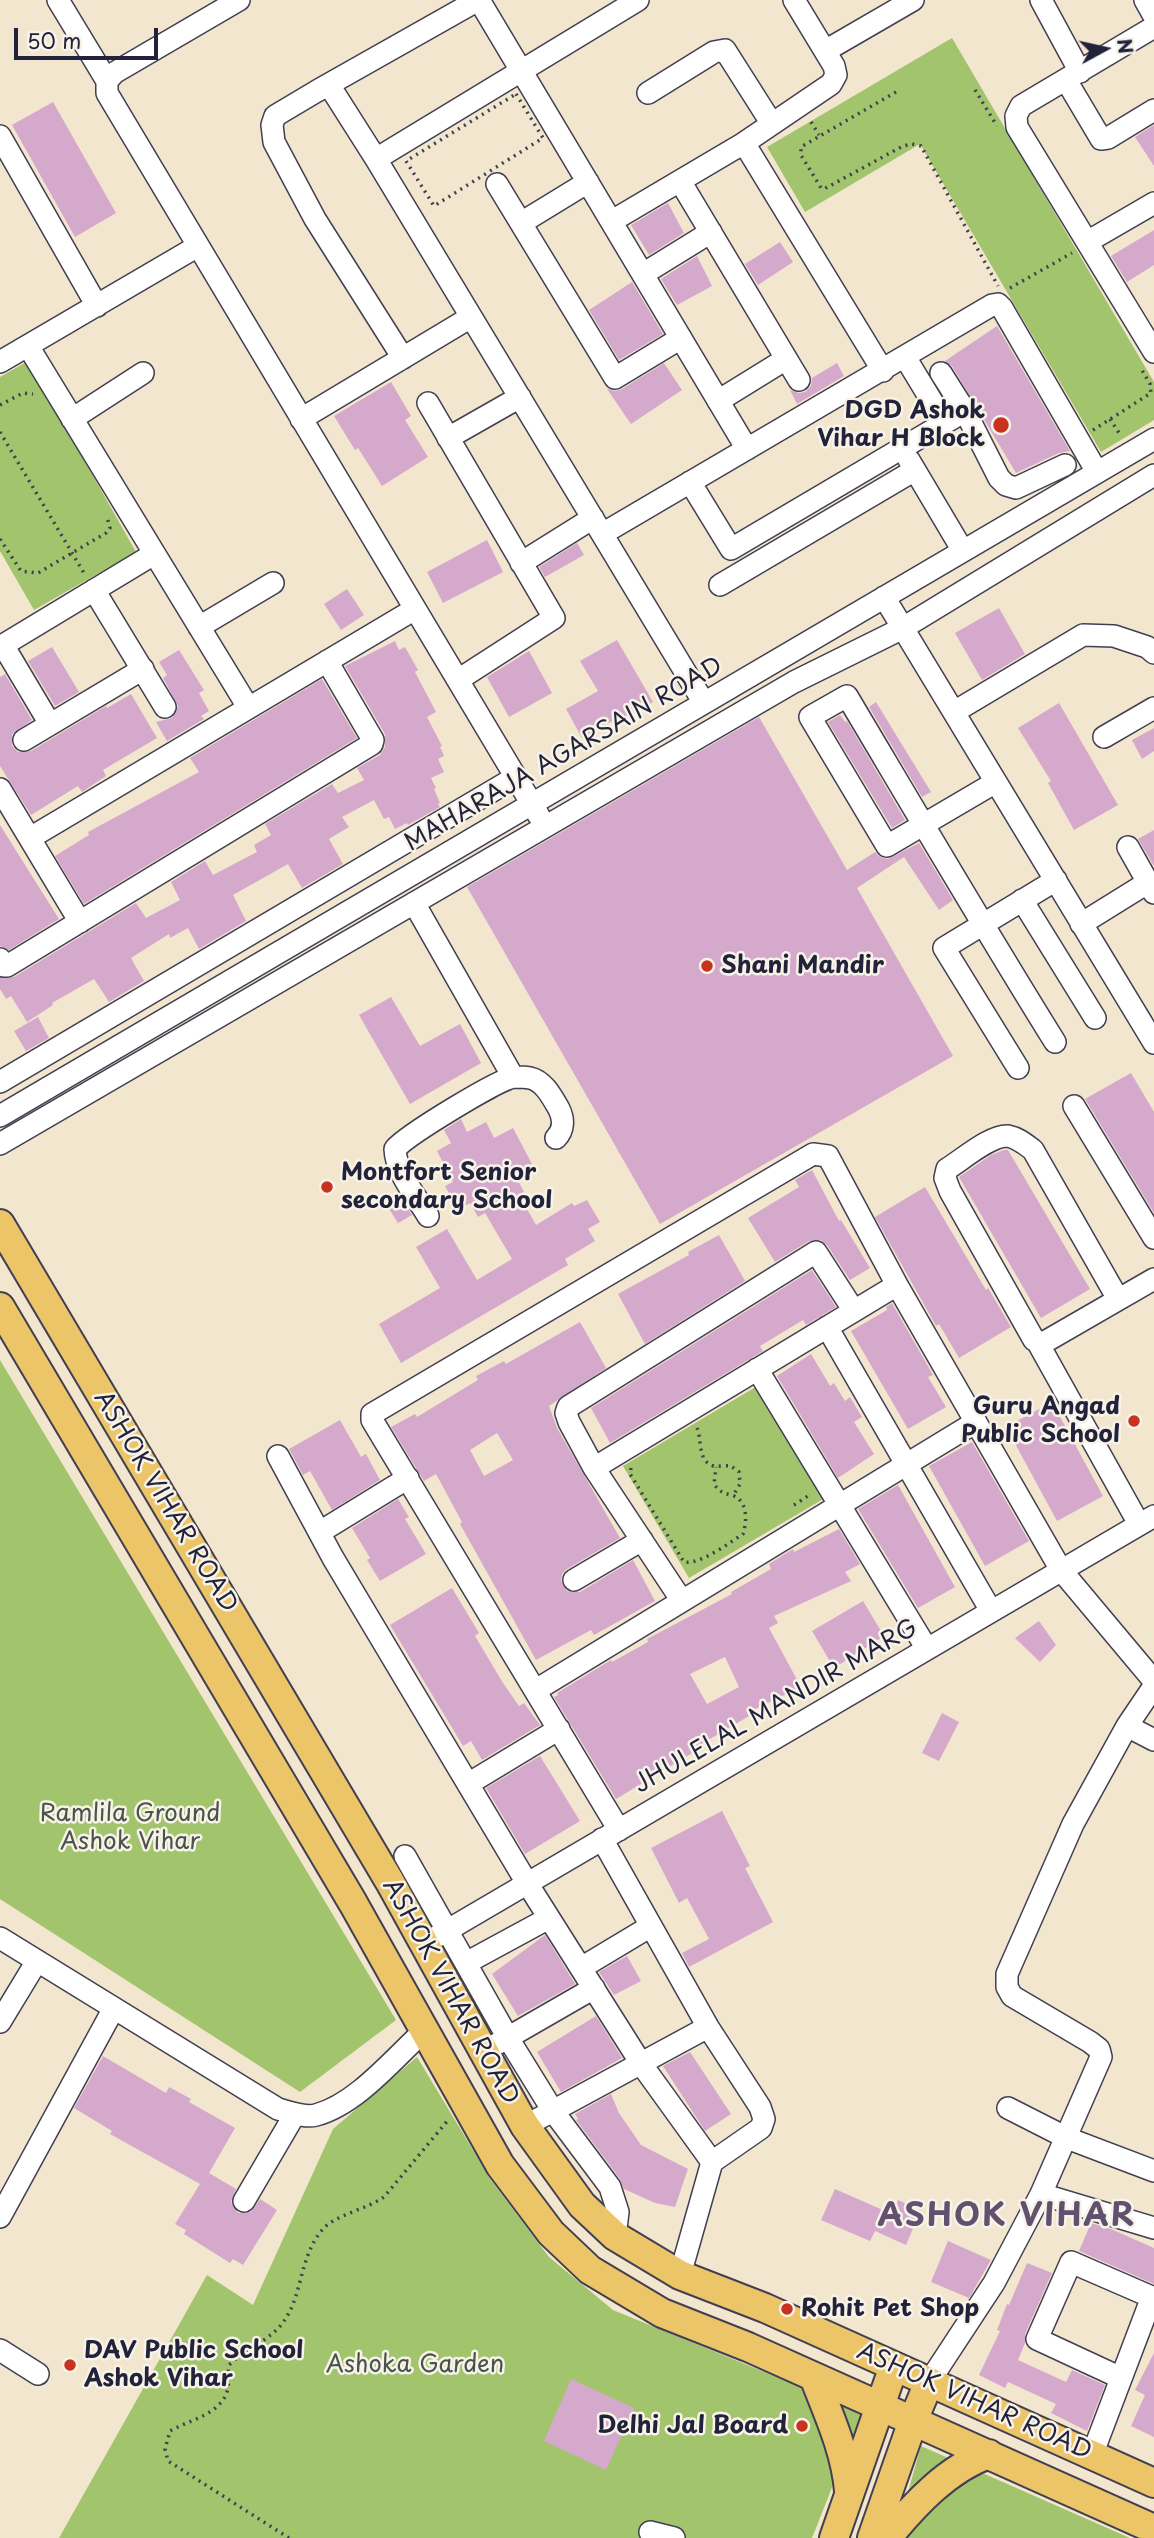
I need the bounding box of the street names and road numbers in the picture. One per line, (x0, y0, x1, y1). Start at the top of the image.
street label: MAHARAJA AGARSAIN ROAD (400, 652, 728, 858)
street label: ASHOK VIHAR ROAD (87, 1386, 243, 1618)
street label: JHULELAL MANDIR MARG (629, 1614, 923, 1800)
street label: ASHOK VIHAR ROAD (376, 1874, 524, 2110)
street label: ASHOK VIHAR ROAD (852, 2337, 1096, 2467)

